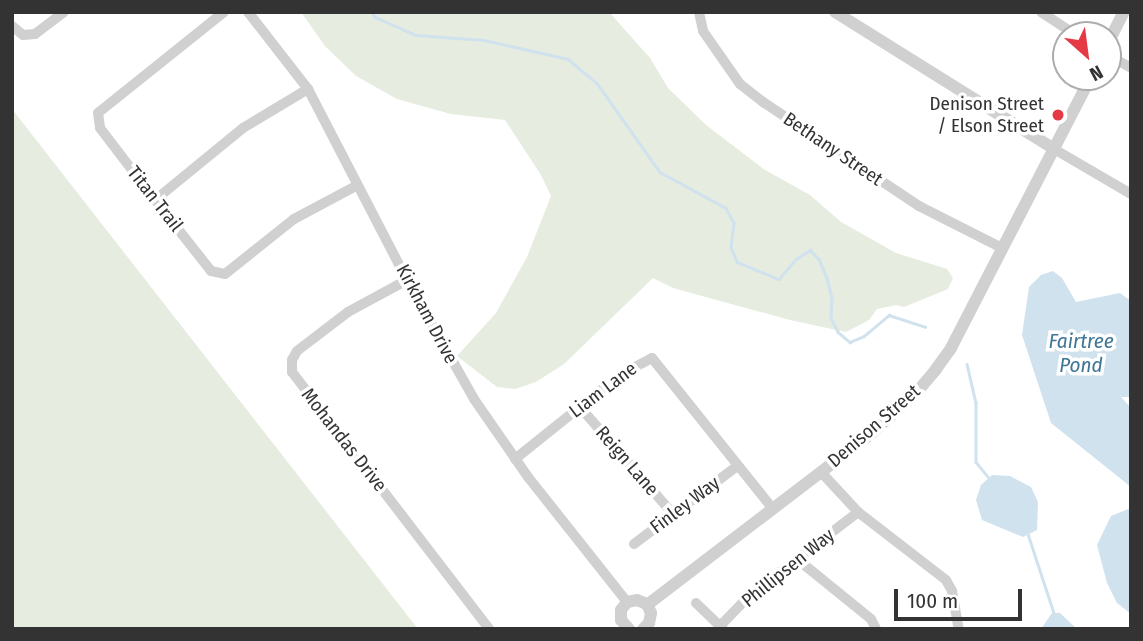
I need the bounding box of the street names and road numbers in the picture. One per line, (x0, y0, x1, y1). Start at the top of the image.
street label: Bethany Street (779, 107, 887, 191)
street label: Titan Trail (122, 162, 188, 236)
street label: Kirkham Drive (391, 261, 463, 367)
street label: Liam Lane (565, 357, 641, 423)
street label: Denison Street (823, 380, 925, 472)
street label: Mohandas Drive (297, 384, 391, 496)
street label: Reign Lane (591, 422, 663, 500)
street label: Finley Way (646, 472, 724, 538)
street label: Phillipsen Way (737, 524, 839, 612)

